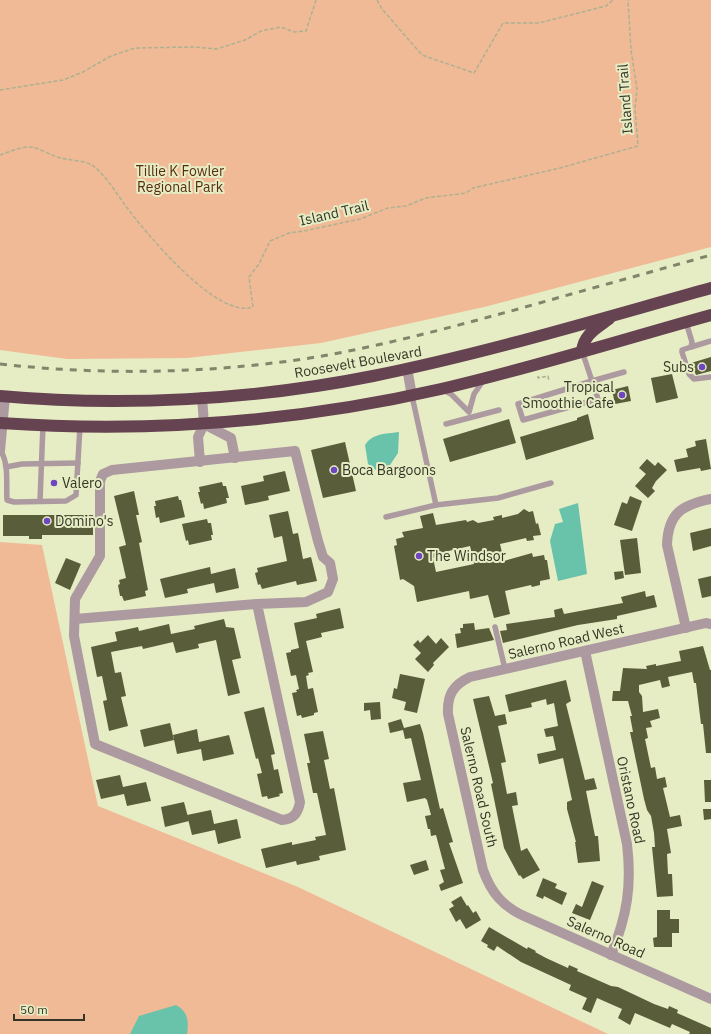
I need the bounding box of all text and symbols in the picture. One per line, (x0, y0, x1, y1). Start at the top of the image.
street label: Island Trail (614, 63, 636, 135)
park label: Tillie K Fowler Regional Park (136, 162, 224, 196)
street label: Island Trail (298, 196, 370, 230)
street label: Roosevelt Boulevard (293, 342, 423, 382)
place label: Subs (663, 358, 694, 376)
marker: Subs (697, 362, 707, 372)
place label: Tropical Smoothie Cafe (522, 378, 614, 412)
marker: Tropical Smoothie Cafe (617, 390, 627, 400)
place label: Boca Bargoons (342, 461, 436, 479)
marker: Boca Bargoons (329, 465, 339, 475)
place label: Valero (62, 474, 102, 492)
marker: Valero (49, 478, 59, 488)
place label: Domino's (55, 512, 114, 530)
marker: Domino's (42, 516, 52, 526)
place label: The Windsor (427, 547, 506, 565)
marker: The Windsor (414, 551, 424, 561)
street label: Salerno Road West (506, 619, 626, 663)
street label: Salerno Road South (456, 725, 502, 849)
street label: Oristano Road (613, 755, 649, 845)
street label: Salerno Road (564, 912, 648, 962)
scale bar (14, 996, 84, 1022)
text: 50 m (20, 1002, 48, 1017)

